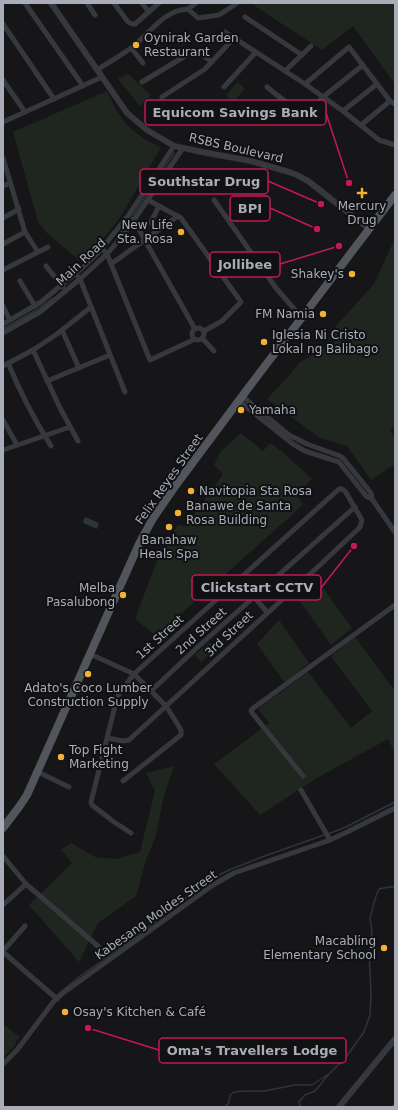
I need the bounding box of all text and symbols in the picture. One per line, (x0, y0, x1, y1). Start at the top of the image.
place label: Oynirak Garden Restaurant (144, 31, 239, 59)
marker: Oynirak Garden Restaurant (131, 40, 141, 50)
callout: Equicom Savings Bank (145, 100, 326, 125)
text: Equicom Savings Bank (152, 105, 318, 120)
street label: RSBS Boulevard (188, 130, 284, 166)
callout: Southstar Drug (140, 169, 268, 194)
text: Southstar Drug (148, 174, 260, 189)
marker: Mercury Drug (357, 188, 367, 198)
callout: BPI (230, 196, 270, 221)
place label: Mercury Drug (338, 199, 386, 227)
text: BPI (238, 201, 262, 216)
place label: New Life Sta. Rosa (117, 218, 173, 246)
marker: New Life Sta. Rosa (176, 227, 186, 237)
street label: Main Road (53, 236, 109, 288)
callout: Jollibee (210, 252, 280, 277)
text: Jollibee (217, 257, 272, 272)
place label: Shakey's (291, 267, 344, 281)
marker: Shakey's (347, 269, 357, 279)
place label: FM Namia (255, 307, 315, 321)
marker: FM Namia (318, 309, 328, 319)
place label: Iglesia Ni Cristo Lokal ng Balibago (272, 328, 378, 356)
marker: Iglesia Ni Cristo Lokal ng Balibago (259, 337, 269, 347)
place label: Yamaha (248, 403, 296, 417)
marker: Yamaha (236, 405, 246, 415)
street label: Felix Reyes Street (132, 431, 206, 527)
place label: Navitopia Sta Rosa (199, 484, 312, 498)
marker: Navitopia Sta Rosa (186, 486, 196, 496)
place label: Banawe de Santa Rosa Building (186, 499, 291, 527)
marker: Banawe de Santa Rosa Building (173, 508, 183, 518)
marker: Banahaw Heals Spa (164, 522, 174, 532)
place label: Banahaw Heals Spa (139, 533, 199, 561)
callout: Clickstart CCTV (192, 575, 321, 600)
text: Clickstart CCTV (201, 580, 313, 595)
place label: Melba Pasalubong (46, 581, 115, 609)
marker: Melba Pasalubong (118, 590, 128, 600)
street label: 2nd Street (173, 604, 229, 657)
street label: 3rd Street (202, 608, 256, 660)
street label: 1st Street (133, 612, 187, 662)
marker: Adato's Coco Lumber Construction Supply (83, 669, 93, 679)
place label: Adato's Coco Lumber Construction Supply (24, 681, 152, 709)
place label: Top Fight Marketing (68, 743, 129, 771)
marker: Top Fight Marketing (56, 752, 66, 762)
street label: Kabesang Moldes Street (93, 867, 220, 962)
place label: Macabling Elementary School (263, 934, 376, 962)
marker: Macabling Elementary School (379, 943, 389, 953)
place label: Osay's Kitchen & Café (73, 1005, 206, 1019)
marker: Osay's Kitchen & Café (60, 1007, 70, 1017)
callout: Oma's Travellers Lodge (159, 1038, 346, 1063)
text: Oma's Travellers Lodge (167, 1043, 337, 1058)

